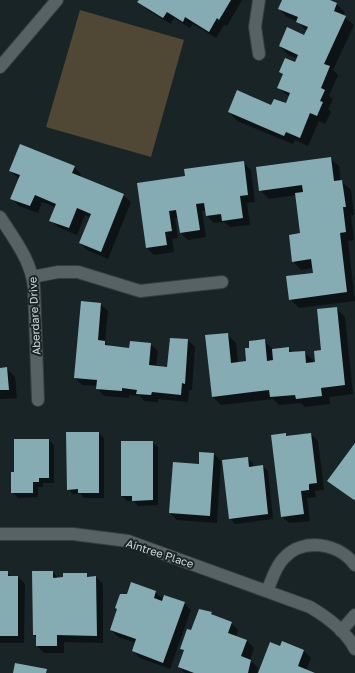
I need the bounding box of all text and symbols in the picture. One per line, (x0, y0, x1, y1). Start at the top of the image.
street label: Aberdare Drive (25, 277, 43, 355)
street label: Aintree Place (125, 536, 195, 570)

